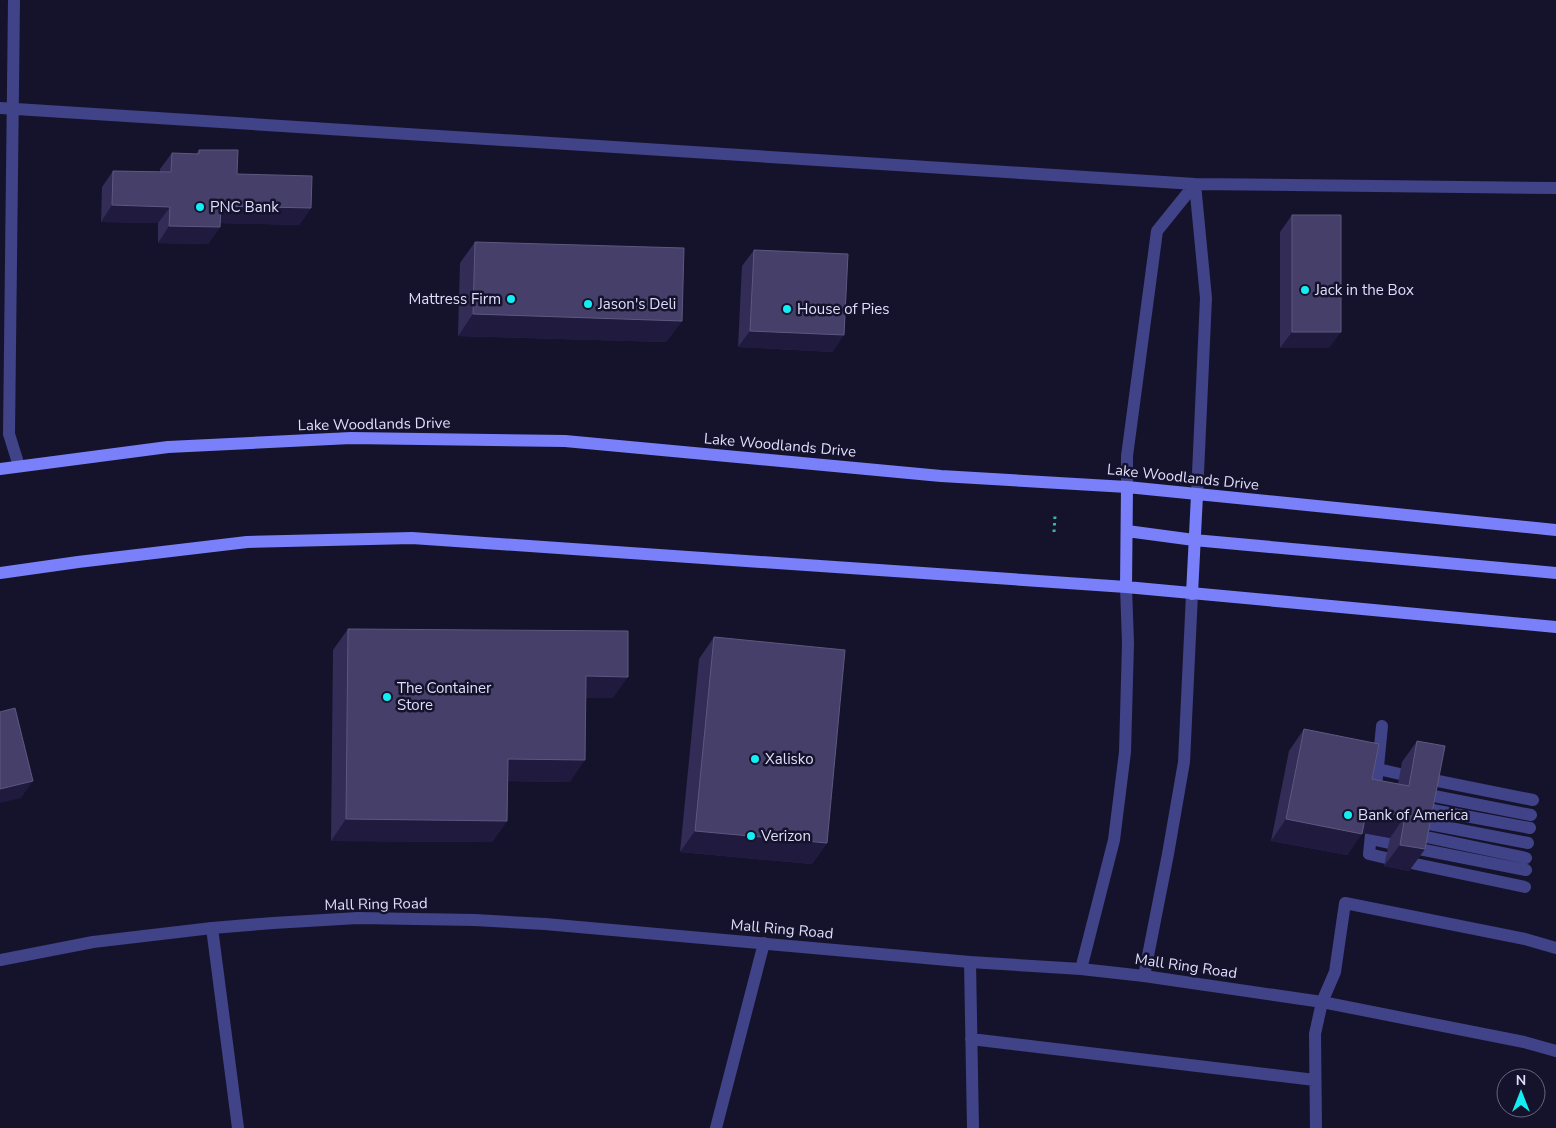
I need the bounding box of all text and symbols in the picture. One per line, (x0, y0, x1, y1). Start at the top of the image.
place label: PNC Bank (210, 197, 279, 217)
marker: PNC Bank (194, 201, 206, 213)
place label: Jack in the Box (1314, 280, 1414, 300)
marker: Jack in the Box (1299, 284, 1311, 296)
place label: Mattress Firm (408, 289, 501, 309)
marker: Mattress Firm (505, 293, 517, 305)
place label: Jason's Deli (597, 294, 676, 314)
marker: Jason's Deli (582, 298, 594, 310)
place label: House of Pies (797, 299, 890, 319)
marker: House of Pies (781, 303, 793, 315)
street label: Lake Woodlands Drive (298, 413, 450, 435)
street label: Lake Woodlands Drive (703, 428, 857, 462)
street label: Lake Woodlands Drive (1106, 459, 1260, 495)
place label: The Container Store (397, 678, 492, 715)
marker: The Container Store (381, 691, 393, 703)
place label: Xalisko (765, 749, 814, 769)
marker: Xalisko (749, 753, 761, 765)
place label: Bank of America (1358, 805, 1469, 825)
marker: Bank of America (1342, 809, 1354, 821)
place label: Verizon (760, 826, 811, 846)
marker: Verizon (745, 830, 757, 842)
street label: Mall Ring Road (324, 893, 428, 915)
street label: Mall Ring Road (730, 915, 834, 943)
street label: Mall Ring Road (1134, 949, 1238, 983)
north arrow (1496, 1068, 1546, 1118)
text: N (1516, 1071, 1526, 1090)

